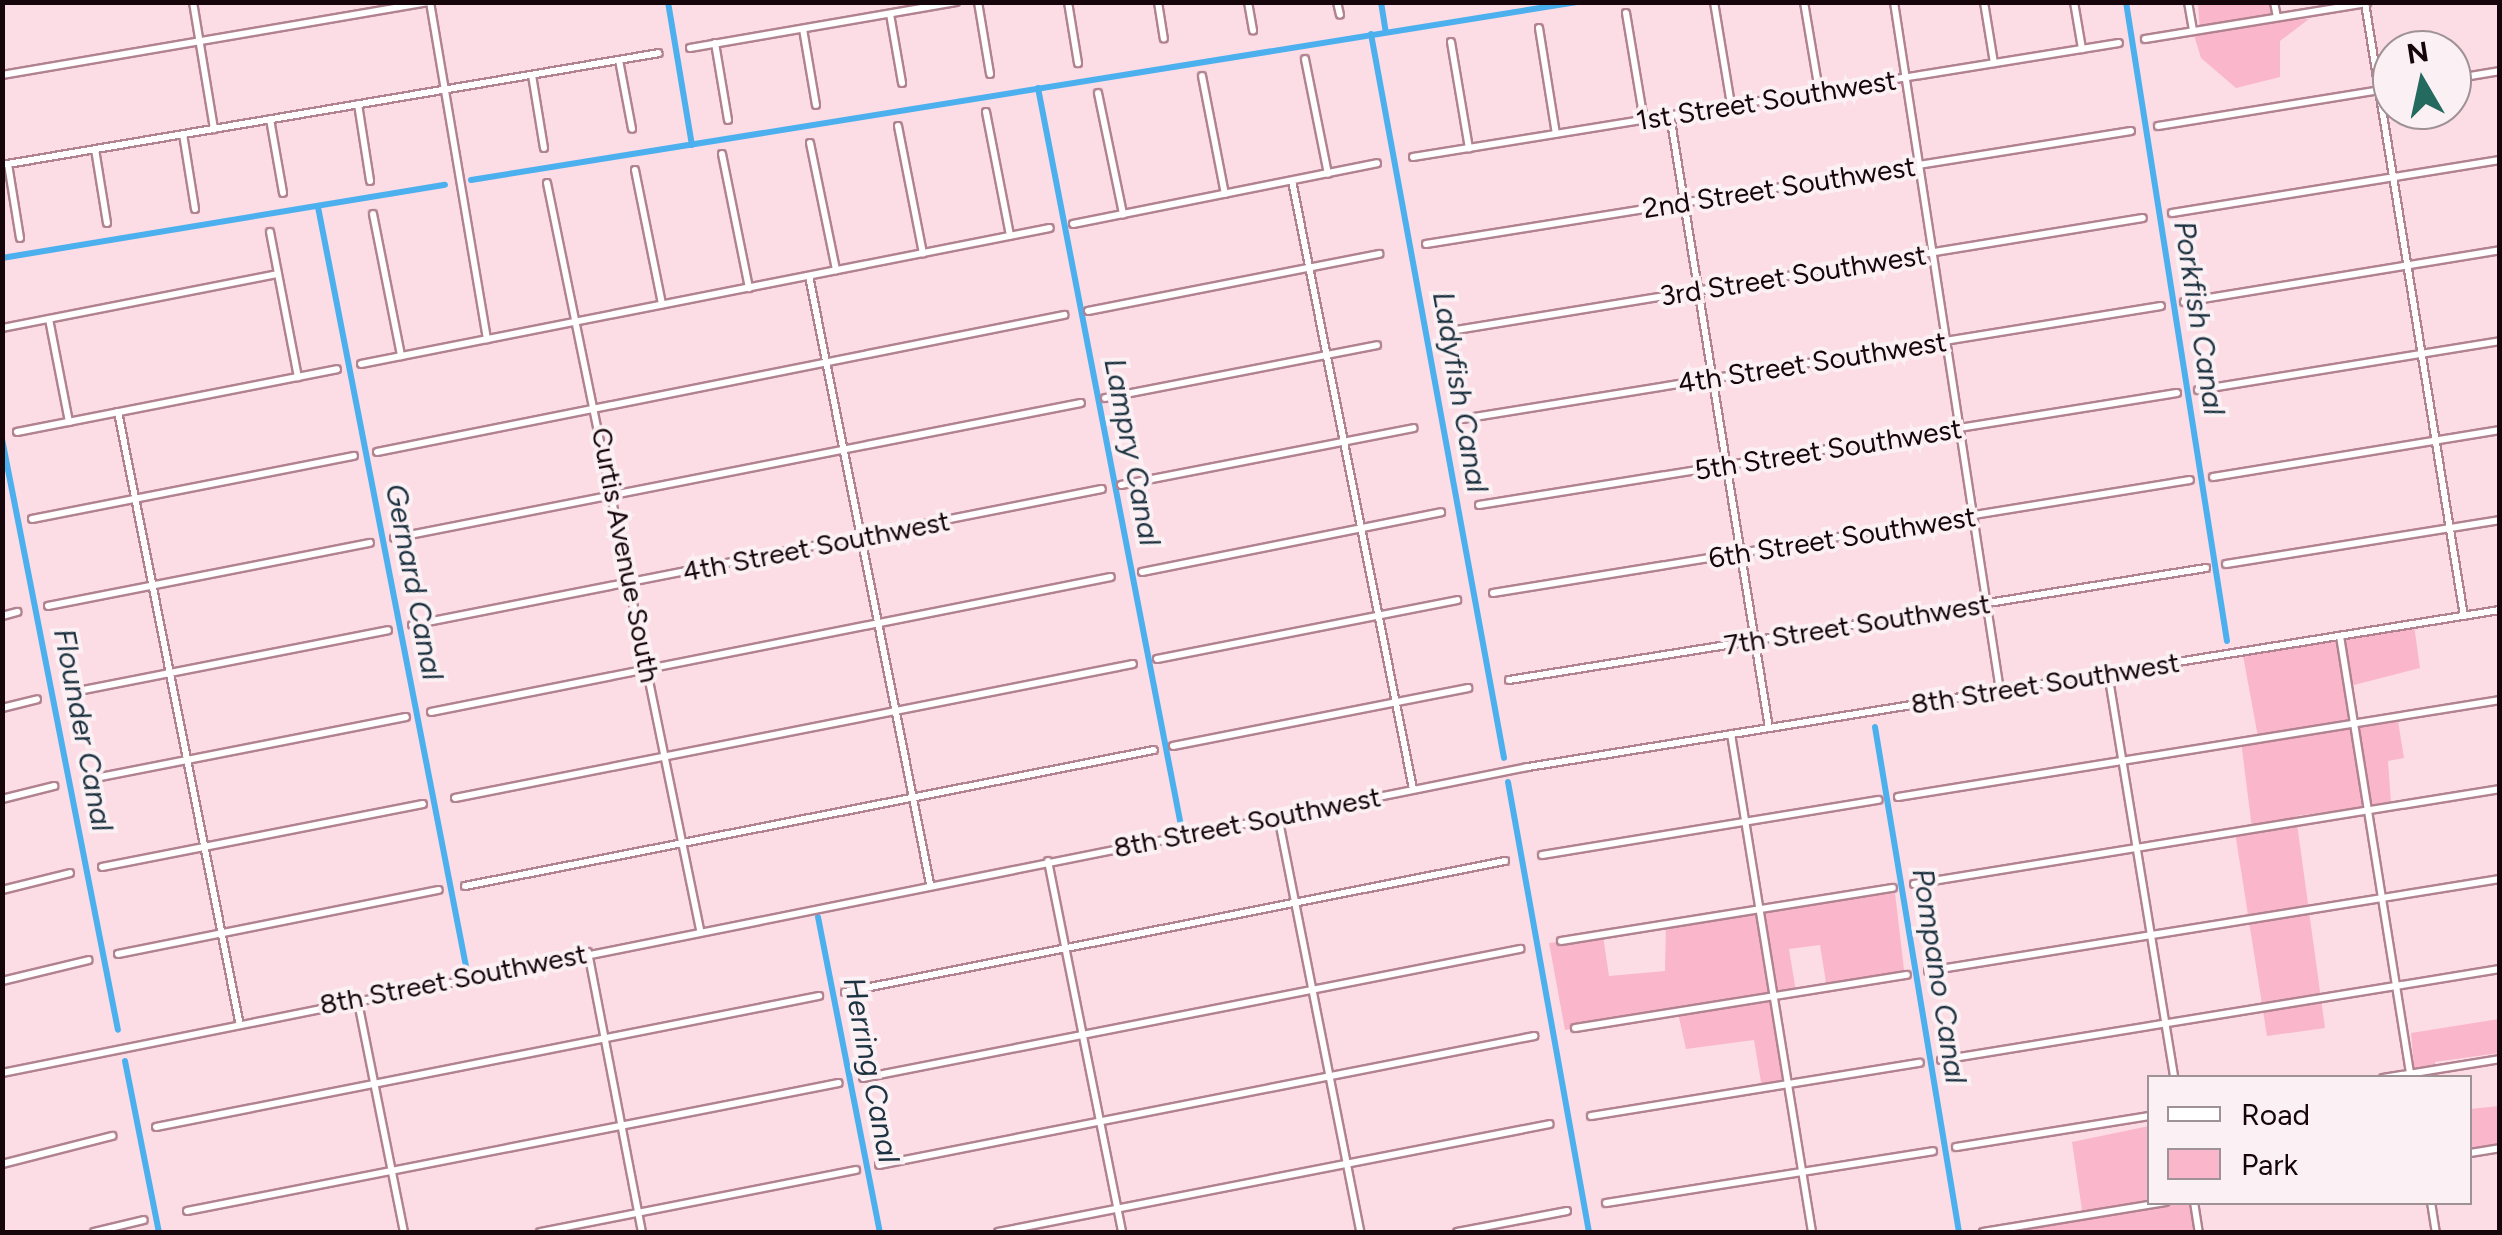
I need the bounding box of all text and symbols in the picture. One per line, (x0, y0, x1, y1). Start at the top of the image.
north arrow (2372, 30, 2472, 130)
text: N (2404, 34, 2431, 71)
street label: 1st Street Southwest (1633, 63, 1899, 137)
street label: 2nd Street Southwest (1640, 149, 1918, 225)
water label: Porkfish Canal (2166, 218, 2232, 418)
street label: 3rd Street Southwest (1658, 237, 1928, 313)
water label: Ladyfish Canal (1425, 289, 1495, 495)
street label: 4th Street Southwest (1675, 324, 1949, 400)
water label: Lampry Canal (1096, 355, 1168, 549)
street label: 5th Street Southwest (1692, 411, 1964, 487)
street label: Curtis Avenue South (585, 425, 667, 685)
water label: Gernard Canal (377, 481, 451, 683)
street label: 6th Street Southwest (1706, 499, 1978, 575)
street label: 4th Street Southwest (680, 504, 952, 588)
street label: 7th Street Southwest (1721, 586, 1993, 662)
water label: Flounder Canal (46, 626, 120, 834)
street label: 8th Street Southwest (1908, 645, 2182, 721)
street label: 8th Street Southwest (1111, 780, 1383, 864)
water label: Pompano Canal (1904, 866, 1974, 1086)
street label: 8th Street Southwest (317, 937, 589, 1021)
water label: Herring Canal (835, 974, 907, 1166)
legend (2147, 1075, 2472, 1205)
text: Road (2241, 1096, 2310, 1133)
text: Park (2241, 1146, 2298, 1183)

